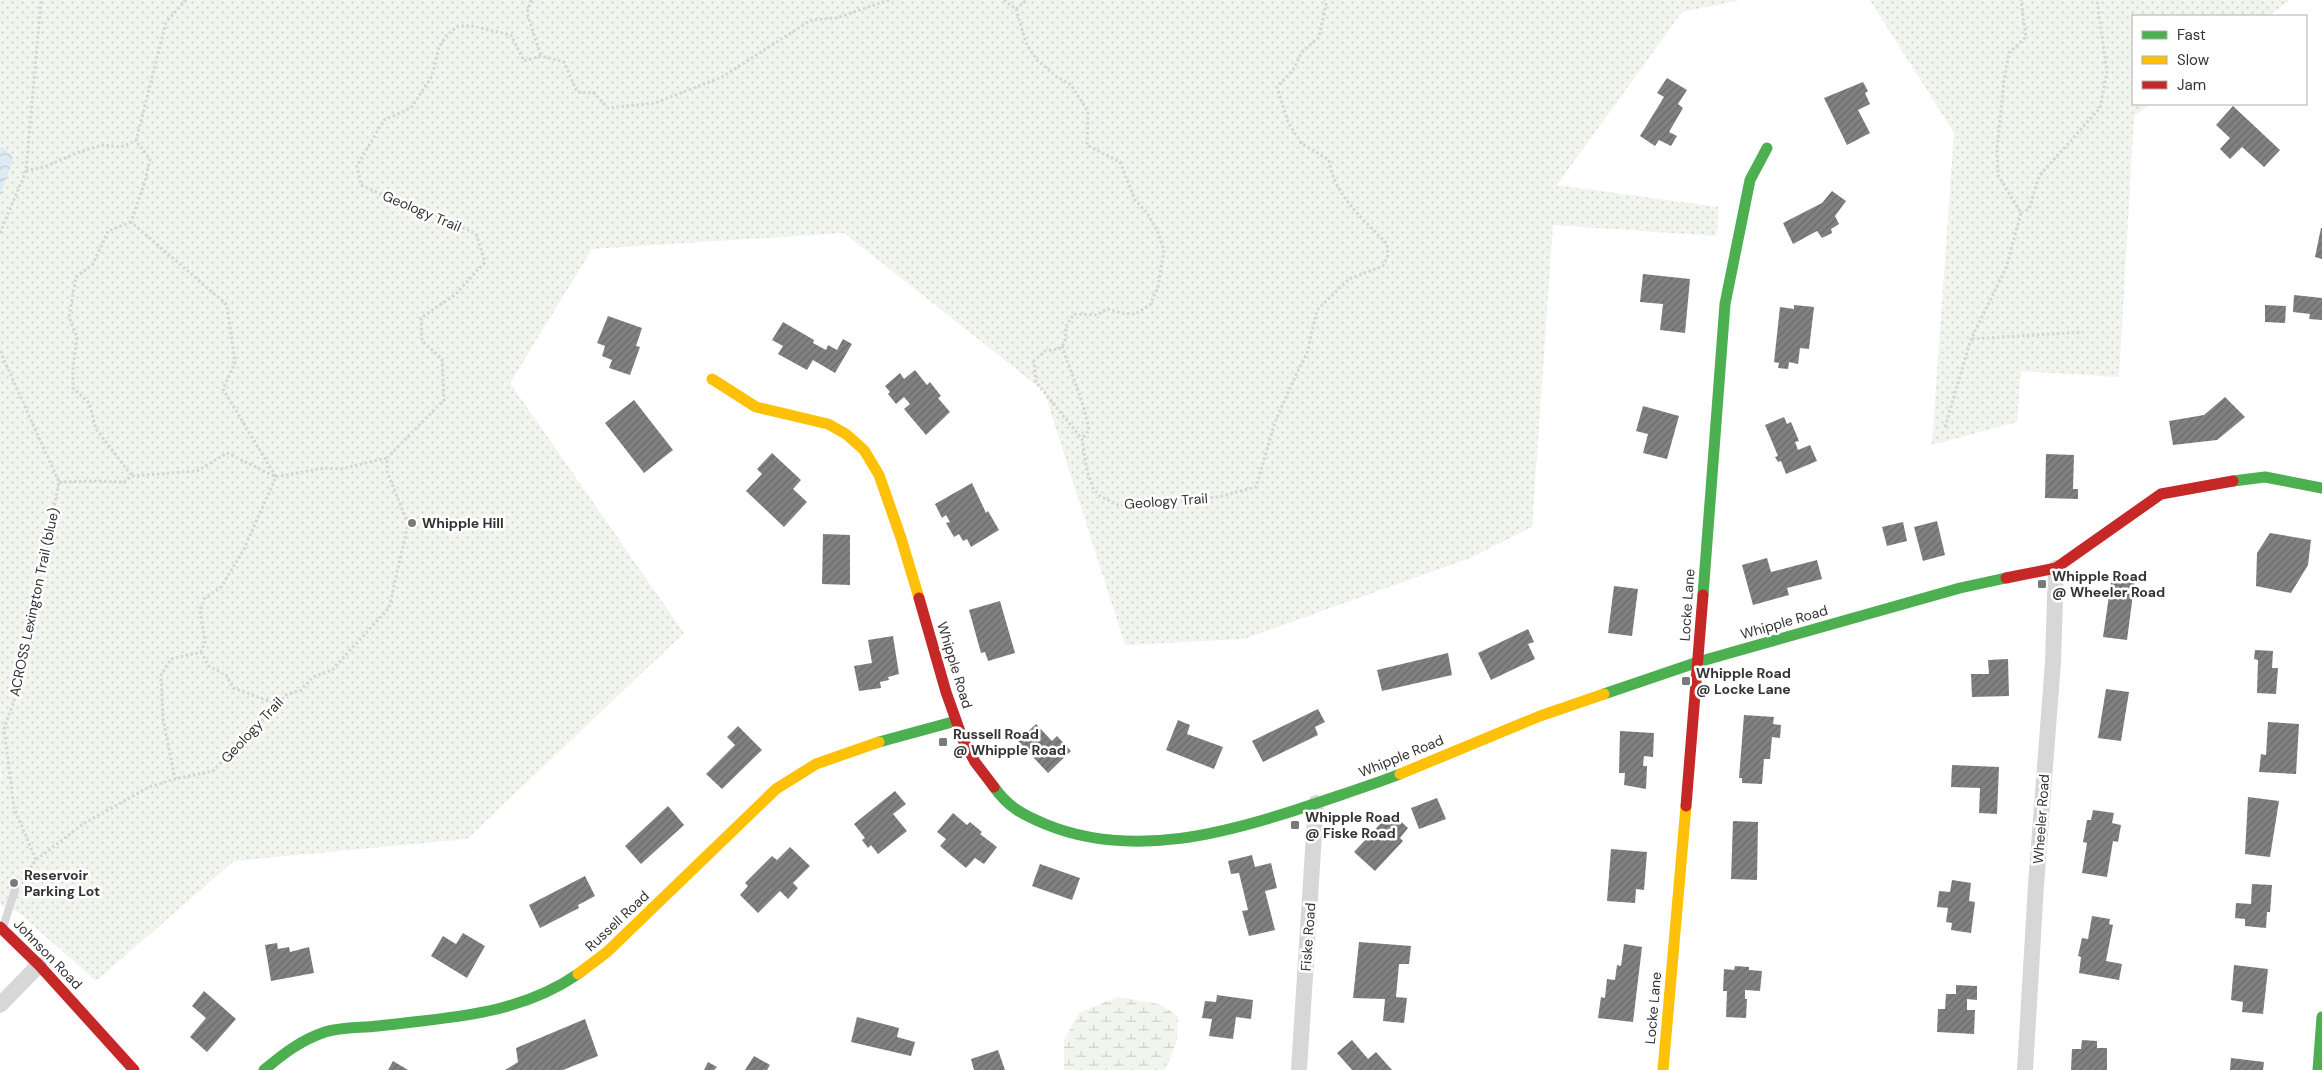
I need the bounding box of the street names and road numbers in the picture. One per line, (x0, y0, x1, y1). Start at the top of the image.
street label: Geology Trail (380, 186, 464, 236)
street label: Geology Trail (1124, 489, 1208, 513)
street label: ACROSS Lexington Trail (blue) (5, 506, 63, 698)
street label: Locke Lane (1675, 568, 1699, 642)
street label: Whipple Road (1738, 601, 1830, 643)
street label: Whipple Road (933, 619, 977, 711)
street label: Geology Trail (217, 693, 287, 767)
street label: Whipple Road (1356, 731, 1446, 781)
street label: Wheeler Road (2029, 773, 2053, 865)
street label: Russell Road (581, 887, 653, 955)
street label: Fiske Road (1297, 902, 1319, 972)
street label: Johnson Road (10, 915, 86, 993)
street label: Locke Lane (1641, 971, 1665, 1045)

